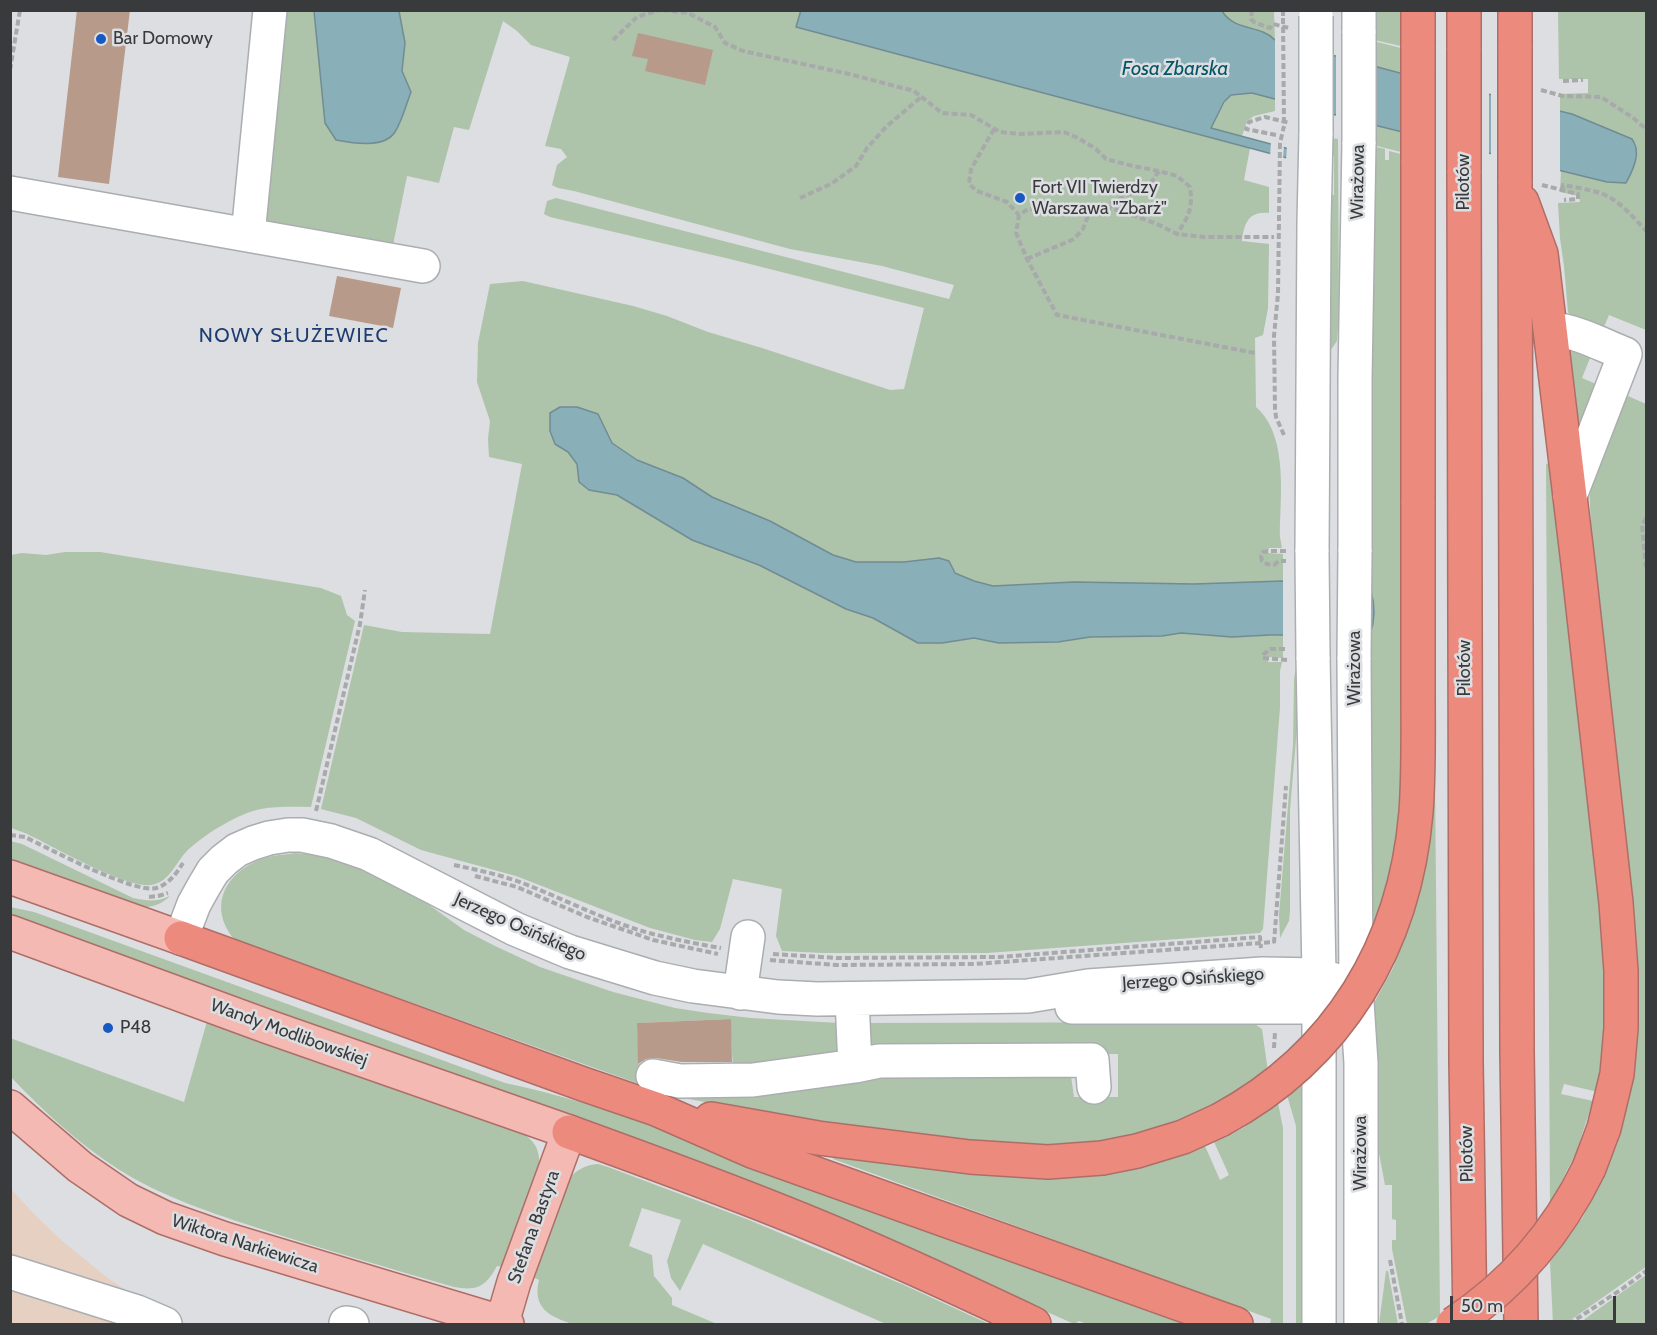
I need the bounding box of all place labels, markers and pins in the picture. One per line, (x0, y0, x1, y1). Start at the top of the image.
place label: Bar Domowy (113, 28, 213, 50)
marker: Bar Domowy (94, 32, 108, 46)
place label: Fort VII Twierdzy Warszawa "Zbarż" (1032, 177, 1167, 219)
marker: Fort VII Twierdzy Warszawa "Zbarż" (1013, 191, 1027, 205)
place label: P48 (120, 1017, 151, 1039)
marker: P48 (101, 1021, 115, 1035)

